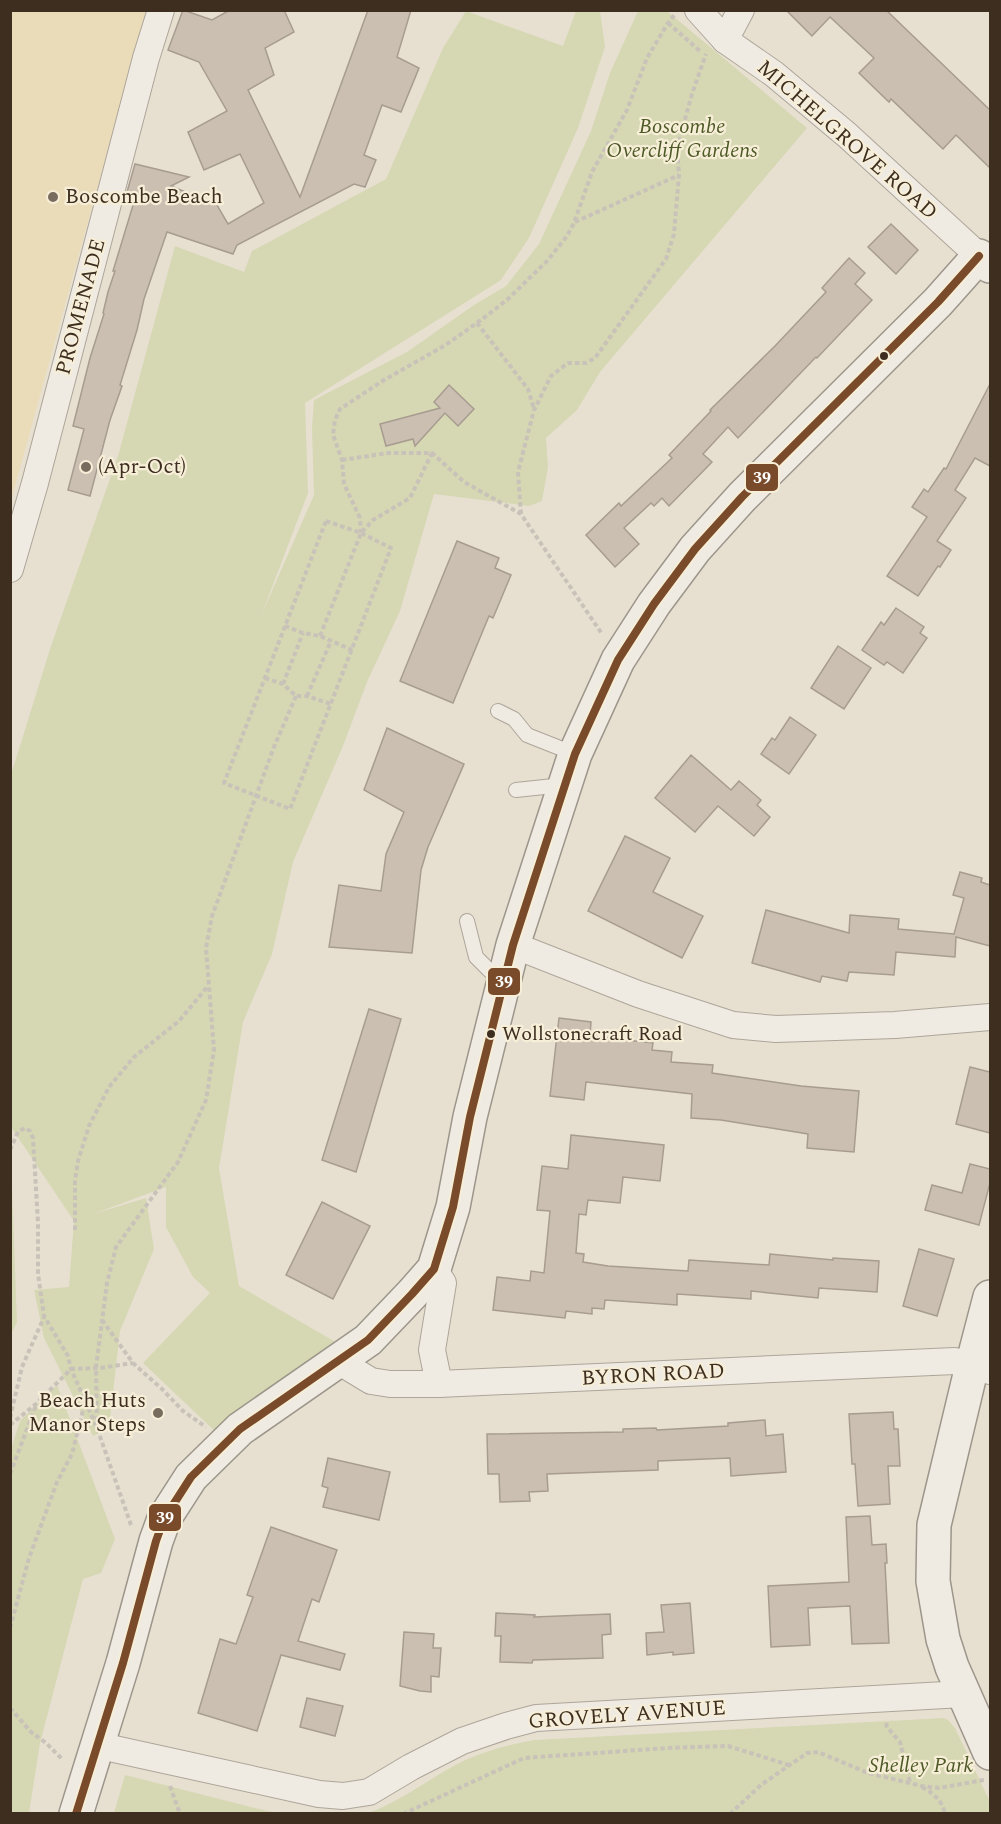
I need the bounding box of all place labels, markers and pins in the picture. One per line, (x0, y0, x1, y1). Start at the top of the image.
place label: Boscombe Beach (65, 181, 223, 213)
marker: Boscombe Beach (46, 190, 60, 204)
unlabelled marker (878, 350, 890, 362)
place label: (Apr-Oct) (98, 451, 186, 483)
marker: (Apr-Oct) (79, 460, 93, 474)
place label: Wollstonecraft Road (502, 1019, 683, 1049)
marker: Wollstonecraft Road (485, 1028, 497, 1040)
place label: Beach Huts Manor Steps (29, 1385, 146, 1441)
marker: Beach Huts Manor Steps (151, 1406, 165, 1420)

